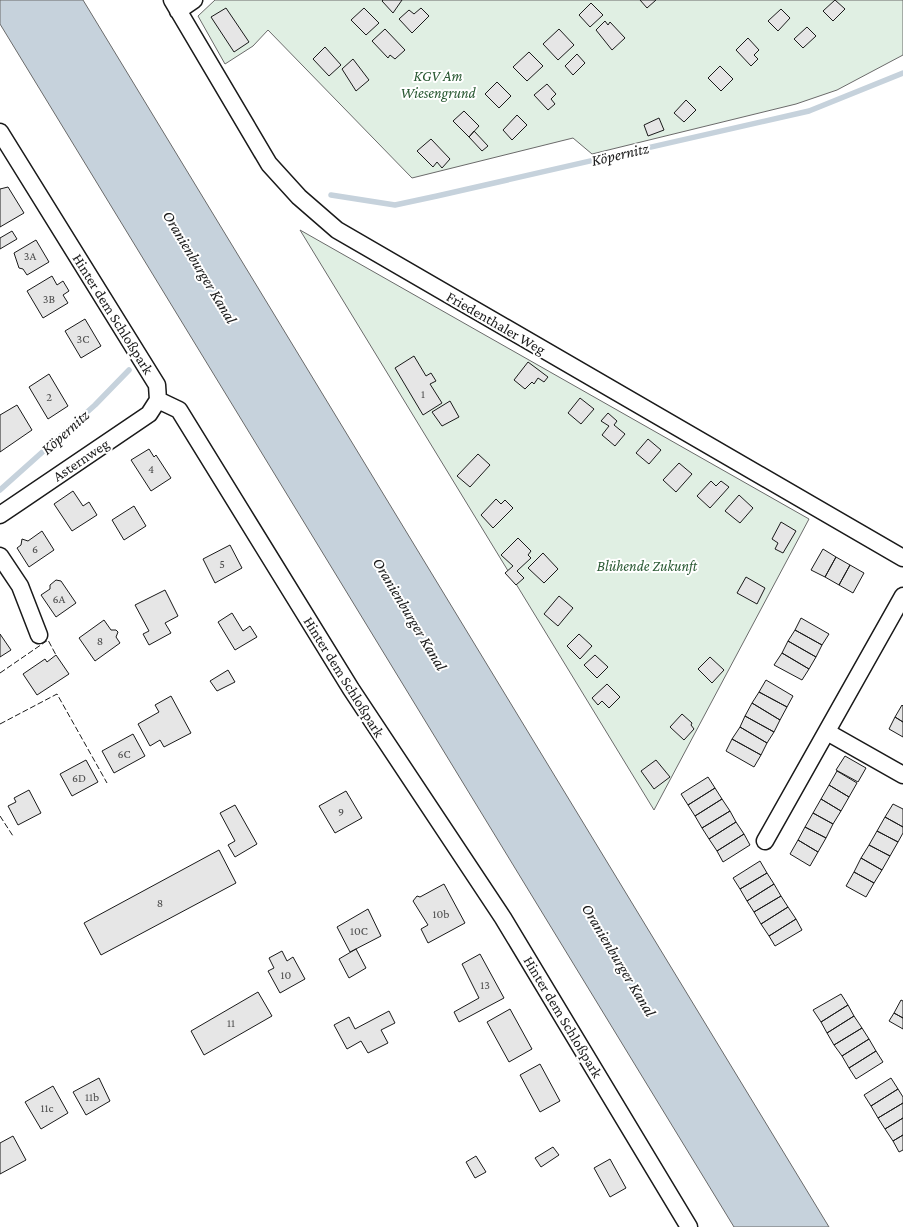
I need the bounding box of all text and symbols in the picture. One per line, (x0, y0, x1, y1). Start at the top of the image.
park label: KGV Am Wiesengrund (400, 68, 477, 102)
water label: Köpernitz (590, 139, 651, 170)
water label: Oranienburger Kanal (159, 208, 241, 328)
house number: 3A (24, 249, 36, 263)
street label: Hinter dem Schloßpark (69, 251, 157, 378)
street label: Friedenthaler Weg (443, 288, 548, 359)
house number: 3B (43, 292, 56, 306)
house number: 3C (77, 332, 89, 346)
house number: 1 (421, 387, 425, 401)
house number: 2 (46, 390, 52, 404)
water label: Köpernitz (38, 406, 94, 459)
street label: Asternweg (50, 435, 113, 485)
house number: 4 (148, 462, 154, 476)
house number: 6 (32, 542, 38, 556)
water label: Oranienburger Kanal (369, 555, 451, 675)
house number: 5 (219, 557, 225, 571)
park label: Blühende Zukunft (597, 558, 698, 575)
house number: 6A (53, 592, 66, 606)
street label: Hinter dem Schloßpark (300, 614, 388, 741)
house number: 8 (97, 634, 103, 648)
house number: 6C (117, 747, 131, 761)
house number: 6D (72, 771, 86, 785)
house number: 9 (338, 805, 344, 819)
house number: 8 (157, 896, 163, 910)
water label: Oranienburger Kanal (578, 901, 660, 1021)
house number: 10b (433, 907, 449, 921)
house number: 10C (350, 924, 368, 938)
street label: Hinter dem Schloßpark (520, 953, 606, 1082)
house number: 10 (281, 968, 292, 982)
house number: 13 (480, 978, 490, 992)
house number: 11 (227, 1016, 235, 1030)
house number: 11b (85, 1090, 99, 1104)
house number: 11c (41, 1101, 53, 1115)

